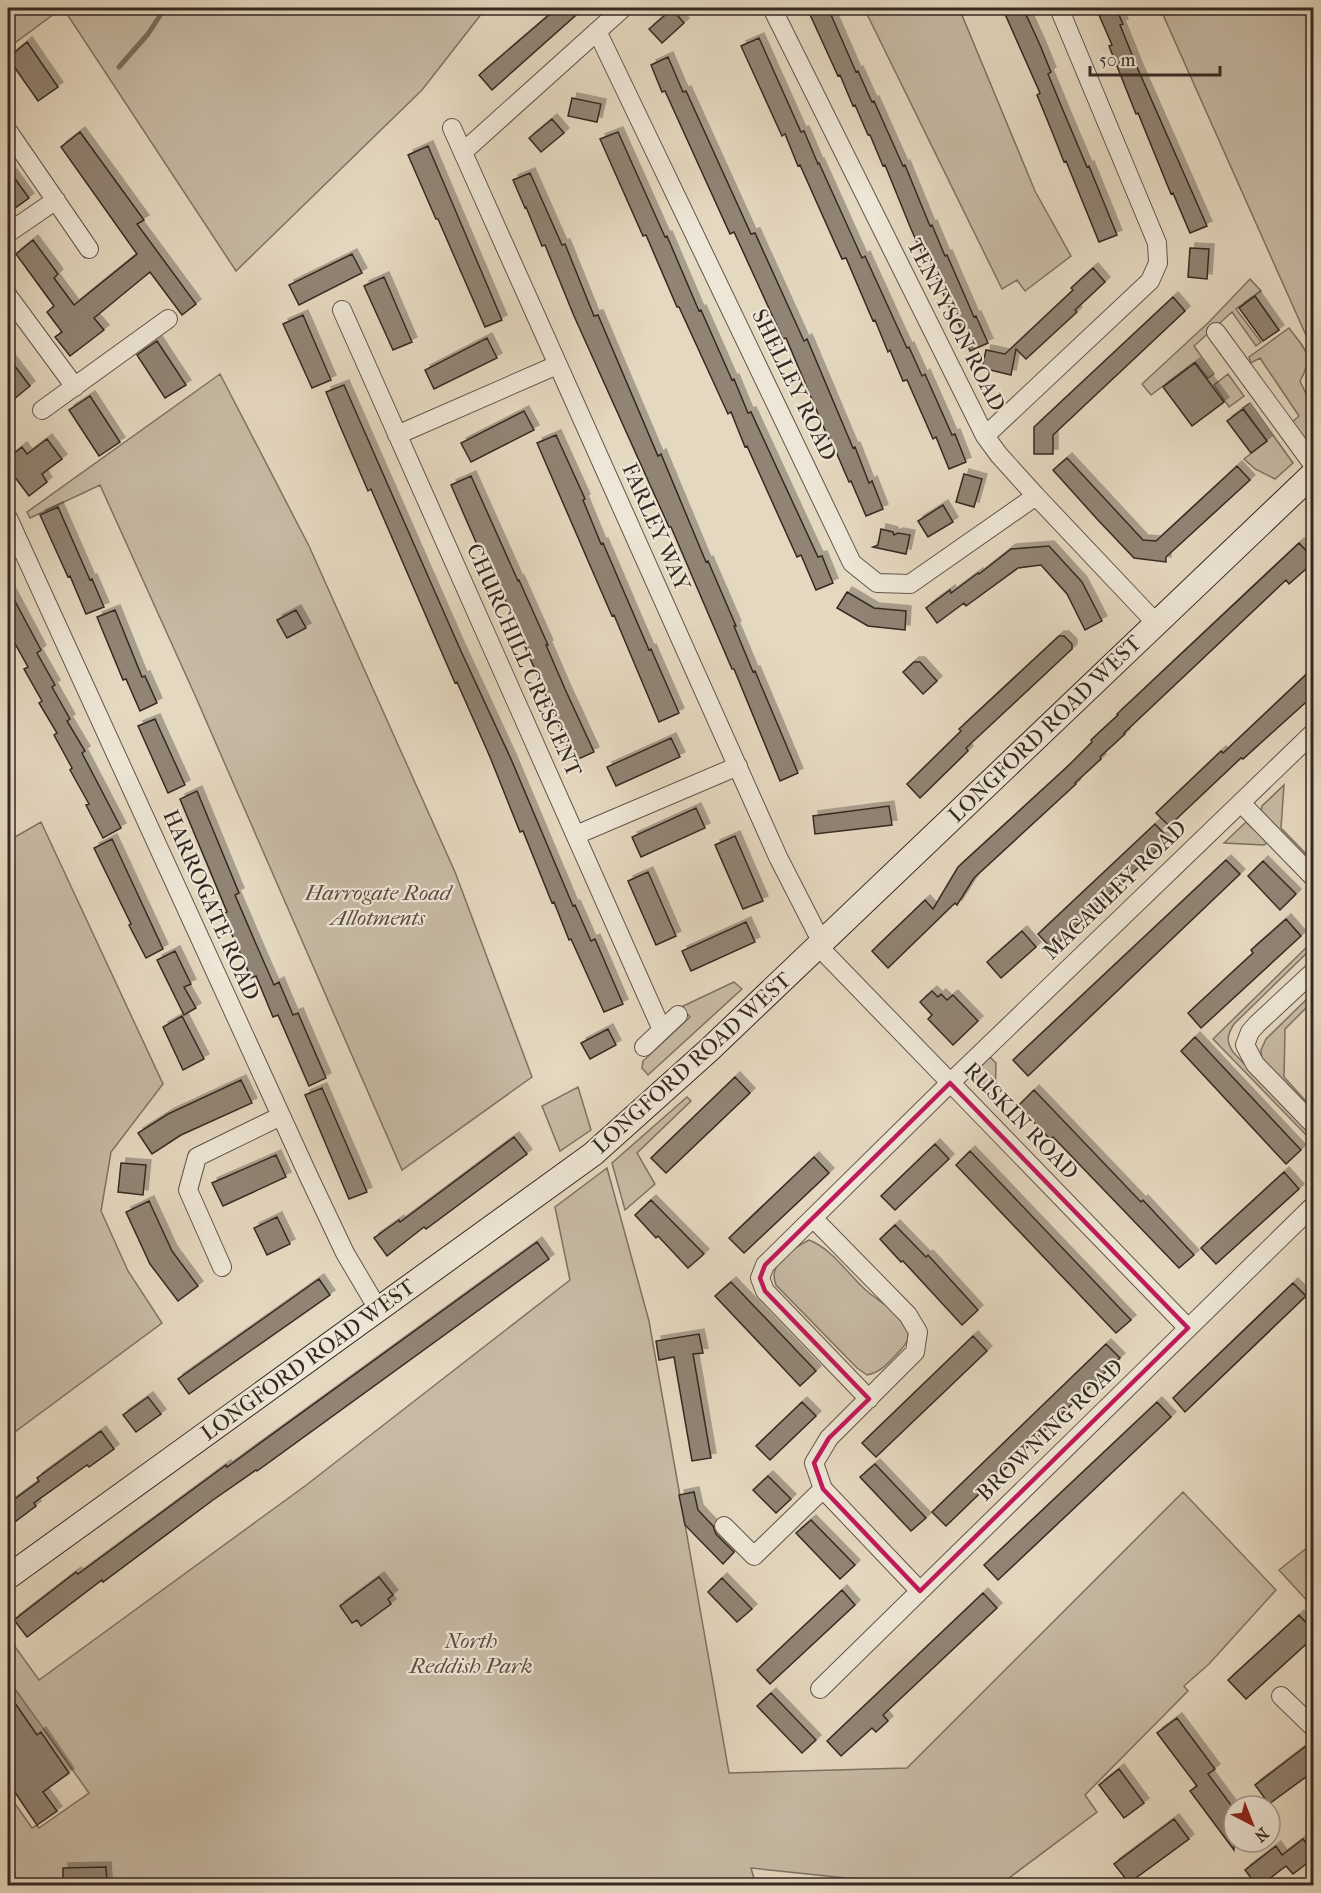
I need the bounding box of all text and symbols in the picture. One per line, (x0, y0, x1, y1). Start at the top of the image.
scale bar (1090, 39, 1220, 77)
text: 50 m (1099, 50, 1136, 71)
street label: TENNYSON ROAD (901, 234, 1011, 416)
street label: SHELLEY ROAD (746, 305, 842, 465)
street label: FARLEY WAY (616, 459, 696, 596)
street label: CHURCHILL CRESCENT (461, 540, 588, 781)
street label: LONGFORD ROAD WEST (943, 629, 1148, 828)
street label: HARROGATE ROAD (157, 806, 265, 1004)
street label: MACAULEY ROAD (1038, 815, 1192, 965)
park label: Harrogate Road Allotments (304, 880, 454, 931)
street label: LONGFORD ROAD WEST (587, 966, 797, 1159)
street label: RUSKIN ROAD (958, 1057, 1084, 1185)
street label: LONGFORD ROAD WEST (196, 1273, 421, 1446)
street label: BROWNING ROAD (971, 1353, 1129, 1507)
park label: North Reddish Park (408, 1628, 532, 1679)
north arrow (1222, 1794, 1282, 1854)
text: N (1250, 1824, 1273, 1846)

